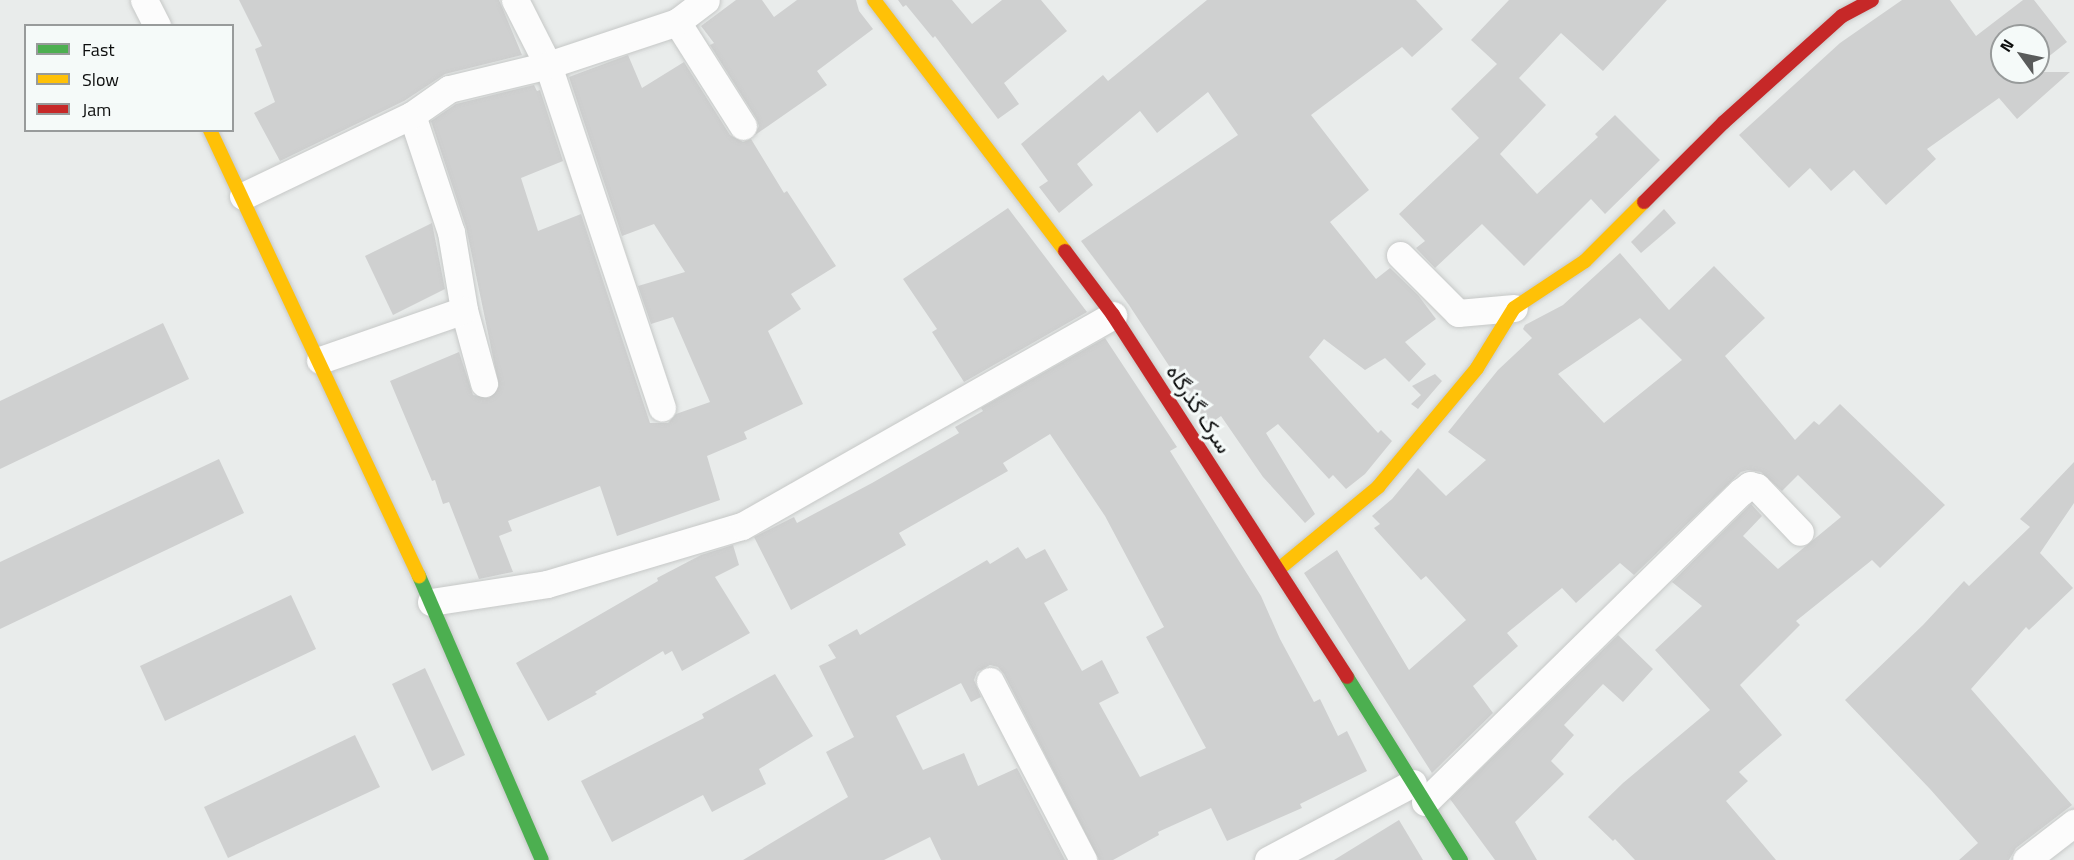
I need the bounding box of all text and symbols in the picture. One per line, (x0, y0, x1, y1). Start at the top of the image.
legend (24, 24, 234, 132)
north arrow (1990, 24, 2050, 84)
text: N (1993, 34, 2020, 56)
text: Fast (82, 36, 115, 63)
text: Slow (82, 66, 119, 93)
text: Jam (82, 96, 111, 123)
street label: سرک گذرگاه (1161, 360, 1237, 458)

